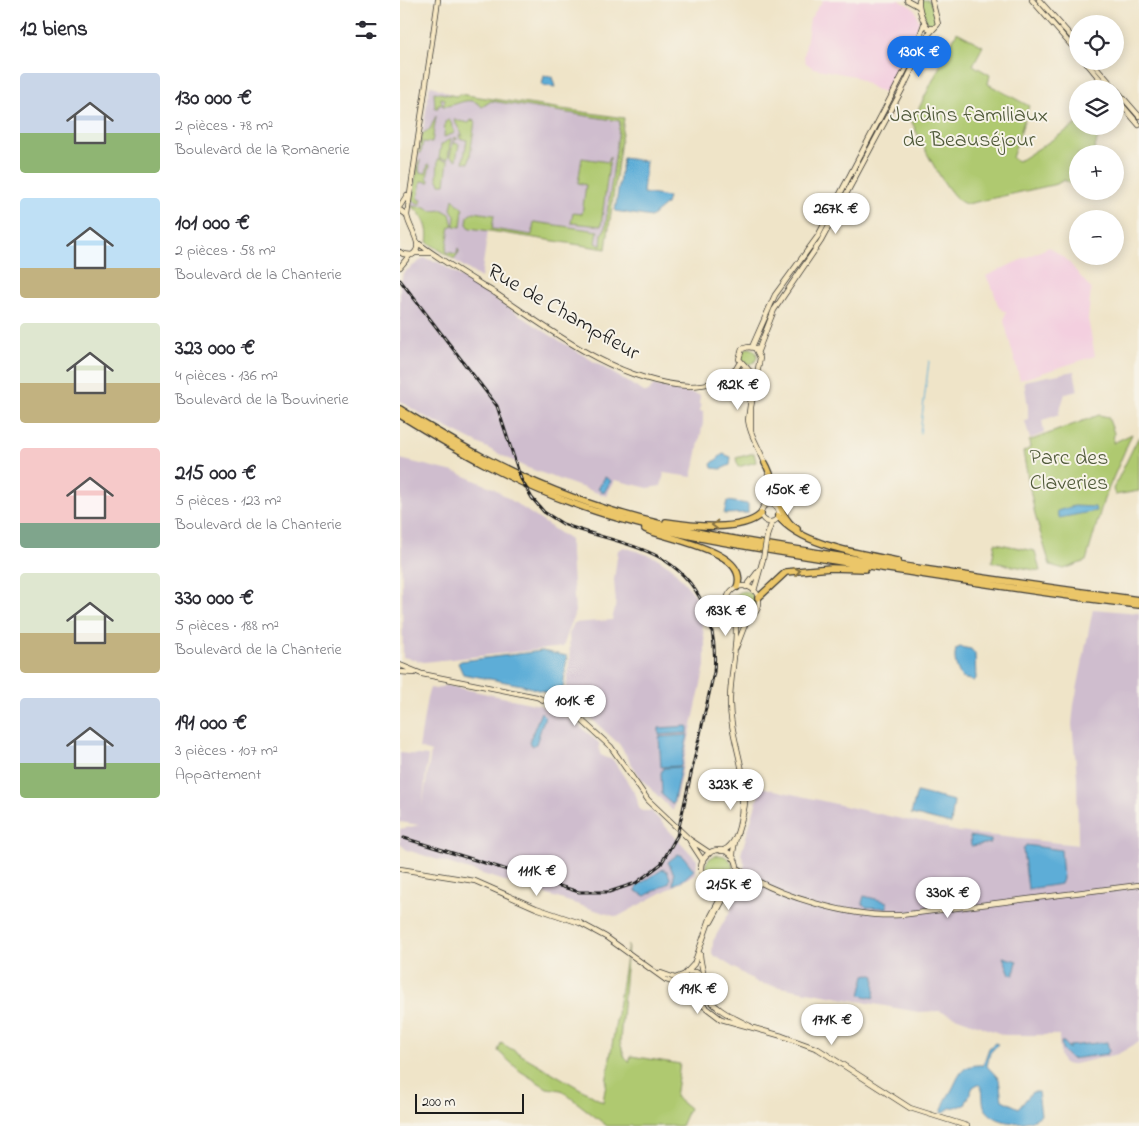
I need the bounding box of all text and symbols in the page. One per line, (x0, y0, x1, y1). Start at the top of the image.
text: 12 biens (20, 15, 88, 45)
map controls (1069, 15, 1124, 265)
button: locate (1069, 15, 1124, 70)
icon: filters (352, 16, 380, 44)
pin: 130K € (878, 36, 960, 78)
text: 130K € (898, 40, 940, 64)
button: layers (1069, 80, 1124, 135)
text: 130 000 € (175, 84, 252, 114)
icon: home (60, 93, 120, 153)
park label: Jardins familiaux de Beauséjour (890, 100, 1048, 157)
text: 2 pièces · 78 m² (175, 114, 273, 138)
text: Boulevard de la Romanerie (175, 138, 350, 162)
button: + (1069, 145, 1124, 200)
pin: 267K € (795, 192, 877, 235)
text: 267K € (814, 197, 858, 221)
text: 101 000 € (175, 209, 250, 239)
button: − (1069, 210, 1124, 265)
icon: home (60, 218, 120, 278)
text: 2 pièces · 58 m² (175, 239, 276, 263)
street label: Rue de Champfleur (481, 256, 645, 370)
text: Boulevard de la Chanterie (175, 263, 342, 287)
text: 323 000 € (175, 334, 255, 364)
icon: home (60, 343, 120, 403)
text: 4 pièces · 136 m² (175, 364, 278, 388)
pin: 182K € (697, 368, 779, 411)
text: 182K € (717, 373, 759, 397)
text: Boulevard de la Bouvinerie (175, 388, 349, 412)
park label: Parc des Claveries (1030, 443, 1108, 500)
text: 215 000 € (175, 459, 256, 489)
icon: home (60, 468, 120, 528)
pin: 150K € (747, 474, 829, 516)
text: 150K € (766, 478, 810, 502)
text: 5 pièces · 123 m² (175, 489, 282, 513)
text: Boulevard de la Chanterie (175, 513, 342, 537)
one-way arrow (711, 520, 719, 530)
one-way arrow (792, 566, 801, 576)
text: 330 000 € (175, 584, 254, 614)
icon: home (60, 593, 120, 653)
pin: 183K € (685, 594, 767, 637)
text: 183K € (706, 599, 746, 623)
text: 5 pièces · 188 m² (175, 614, 279, 638)
text: Boulevard de la Chanterie (175, 638, 342, 662)
pin: 101K € (534, 684, 616, 727)
text: 101K € (555, 689, 595, 713)
text: 191 000 € (175, 709, 247, 739)
icon: home (60, 718, 120, 778)
text: 3 pièces · 107 m² (175, 739, 278, 763)
text: Appartement (175, 763, 261, 787)
pin: 323K € (690, 768, 772, 811)
text: 323K € (709, 773, 753, 797)
pin: 111K € (496, 854, 578, 897)
text: 111K € (518, 859, 556, 883)
pin: 215K € (688, 868, 770, 911)
text: 215K € (706, 873, 752, 897)
pin: 330K € (907, 876, 989, 919)
text: 330K € (926, 881, 970, 905)
pin: 191K € (657, 972, 739, 1015)
text: 191K € (679, 977, 717, 1001)
pin: 171K € (791, 1004, 873, 1046)
text: 171K € (812, 1008, 852, 1032)
scale bar (415, 1091, 524, 1114)
text: 200 m (422, 1092, 455, 1113)

